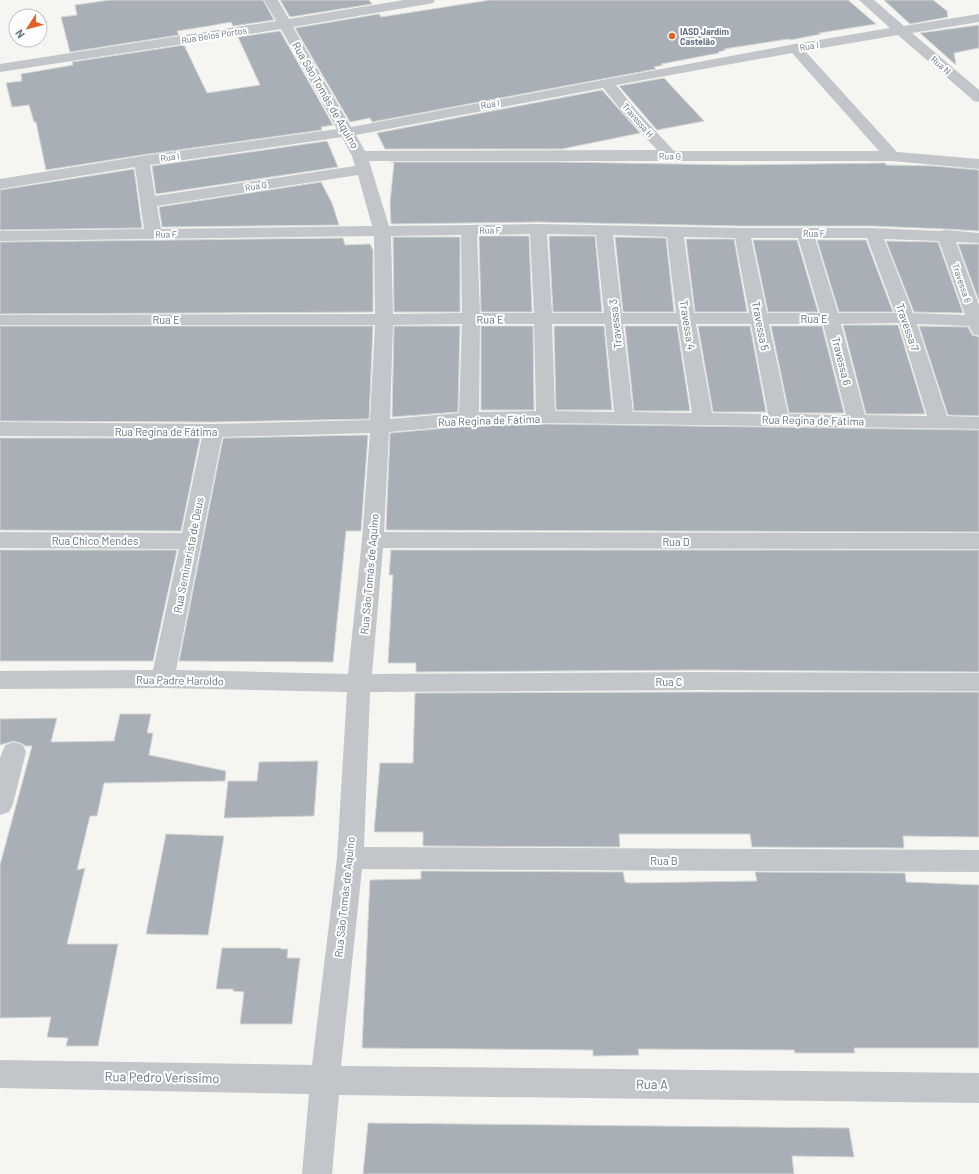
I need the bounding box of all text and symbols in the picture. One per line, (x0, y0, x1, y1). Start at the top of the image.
north arrow (8, 8, 48, 48)
street label: Rua Belos Portos (180, 24, 248, 46)
place label: IASD Jardim Castelão (680, 26, 729, 47)
text: N (12, 27, 27, 41)
marker: IASD Jardim Castelão (667, 31, 677, 41)
street label: Rua São Tomás de Aquino (290, 39, 362, 151)
street label: Rua I (799, 39, 819, 53)
street label: Rua N (929, 53, 953, 77)
street label: Rua I (480, 97, 500, 111)
street label: Travessa H (620, 101, 656, 140)
street label: Rua I (160, 150, 180, 164)
street label: Rua G (659, 150, 681, 162)
street label: Rua G (244, 179, 268, 193)
street label: Rua F (479, 224, 501, 236)
street label: Rua F (155, 228, 177, 240)
street label: Rua F (803, 228, 825, 239)
street label: Travessa 8 (950, 262, 974, 304)
street label: Travessa 3 (606, 298, 624, 350)
street label: Travessa 4 (678, 299, 698, 351)
street label: Travessa 5 (750, 300, 772, 352)
street label: Travessa 7 (894, 301, 922, 353)
street label: Rua E (476, 312, 504, 326)
street label: Rua E (800, 312, 828, 325)
street label: Rua E (152, 313, 180, 326)
street label: Travessa 6 (830, 335, 854, 387)
street label: Rua Regina de Fátima (438, 412, 540, 428)
street label: Rua Regina de Fátima (762, 413, 864, 427)
street label: Rua Regina de Fátima (115, 425, 217, 438)
street label: Rua Seminarista de Deus (170, 496, 206, 614)
street label: Rua São Tomás de Aquino (357, 513, 381, 635)
street label: Rua Chico Mendes (52, 534, 138, 547)
street label: Rua D (662, 535, 690, 548)
street label: Rua Padre Haroldo (136, 673, 224, 687)
street label: Rua C (655, 675, 683, 688)
street label: Rua São Tomás de Aquino (331, 836, 357, 958)
street label: Rua B (650, 854, 678, 867)
street label: Rua Pedro Veríssimo (104, 1068, 220, 1086)
street label: Rua A (636, 1076, 668, 1092)

